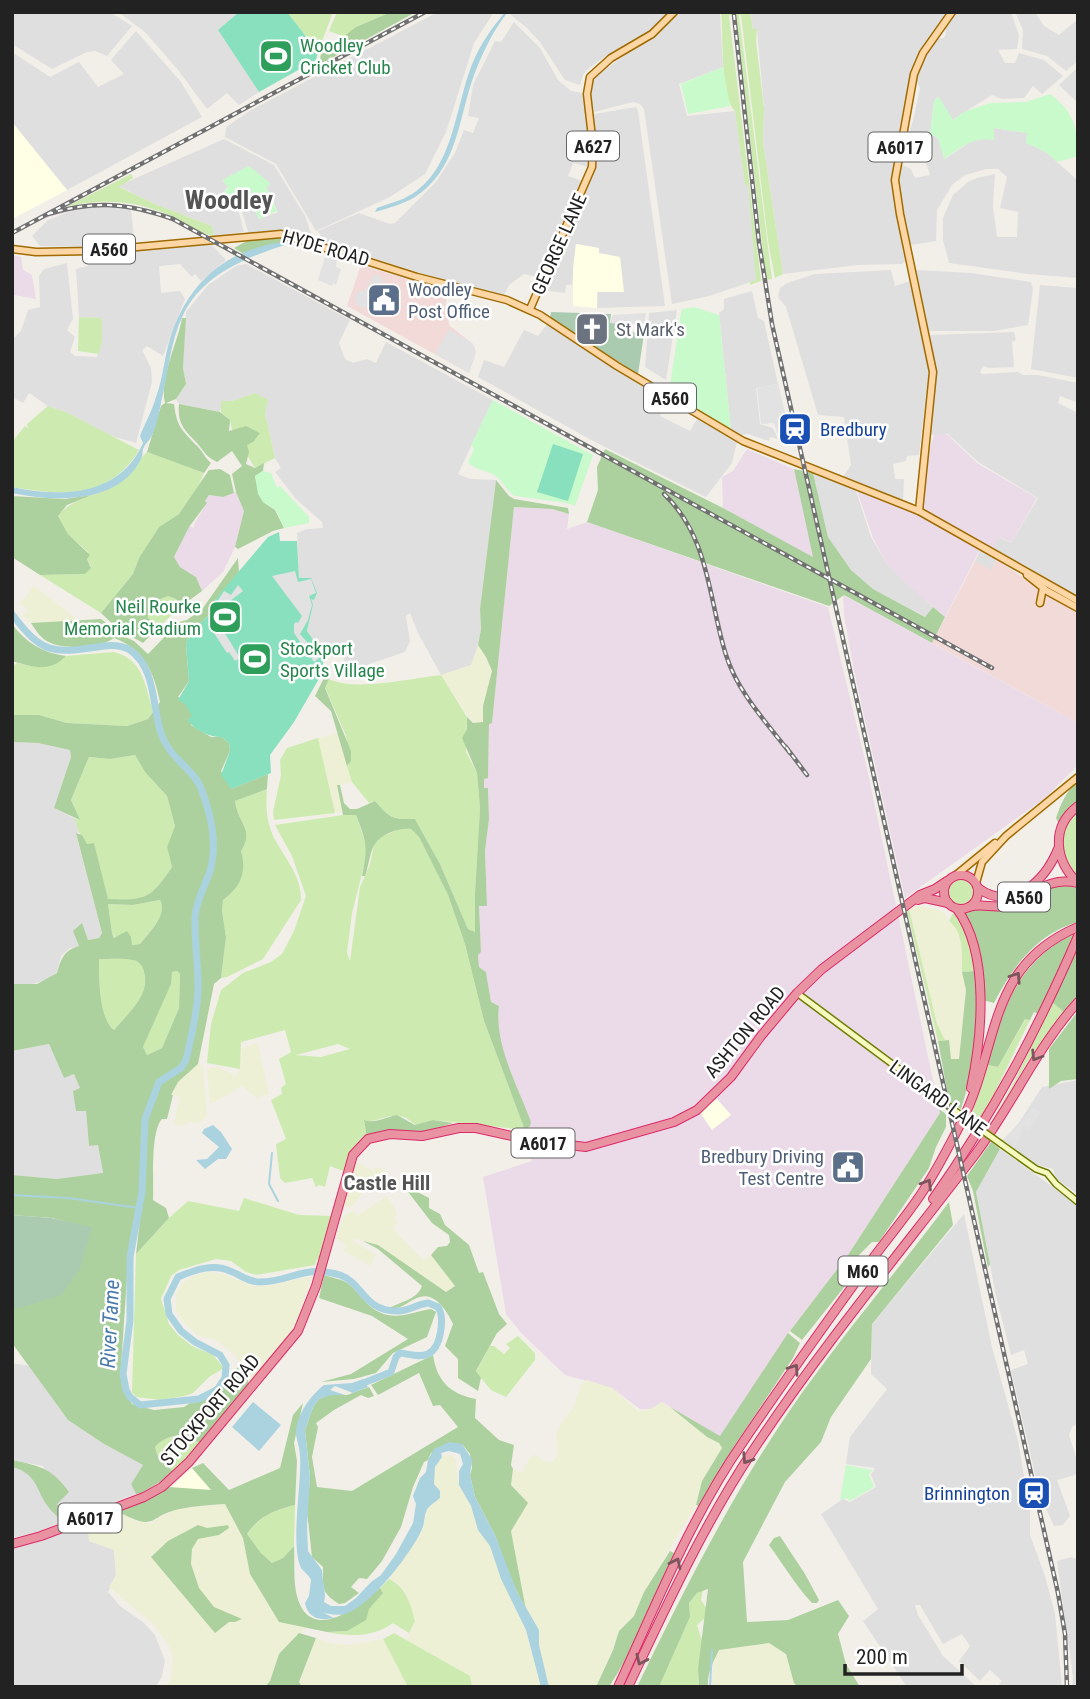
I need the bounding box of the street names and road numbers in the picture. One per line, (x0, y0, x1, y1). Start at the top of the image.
road number: A627 (567, 132, 619, 160)
road number: A6017 (869, 132, 932, 162)
street label: GEORGE LANE (526, 190, 592, 298)
street label: HYDE ROAD (280, 225, 372, 271)
road number: A560 (83, 234, 135, 264)
road number: A560 (644, 384, 696, 412)
road number: A560 (998, 882, 1050, 912)
street label: ASHTON ROAD (700, 981, 790, 1083)
street label: LINGARD LANE (885, 1055, 991, 1141)
road number: A6017 (512, 1128, 574, 1158)
road number: M60 (838, 1256, 888, 1286)
street label: STOCKPORT ROAD (155, 1350, 265, 1470)
road number: A6017 (58, 1504, 122, 1532)

